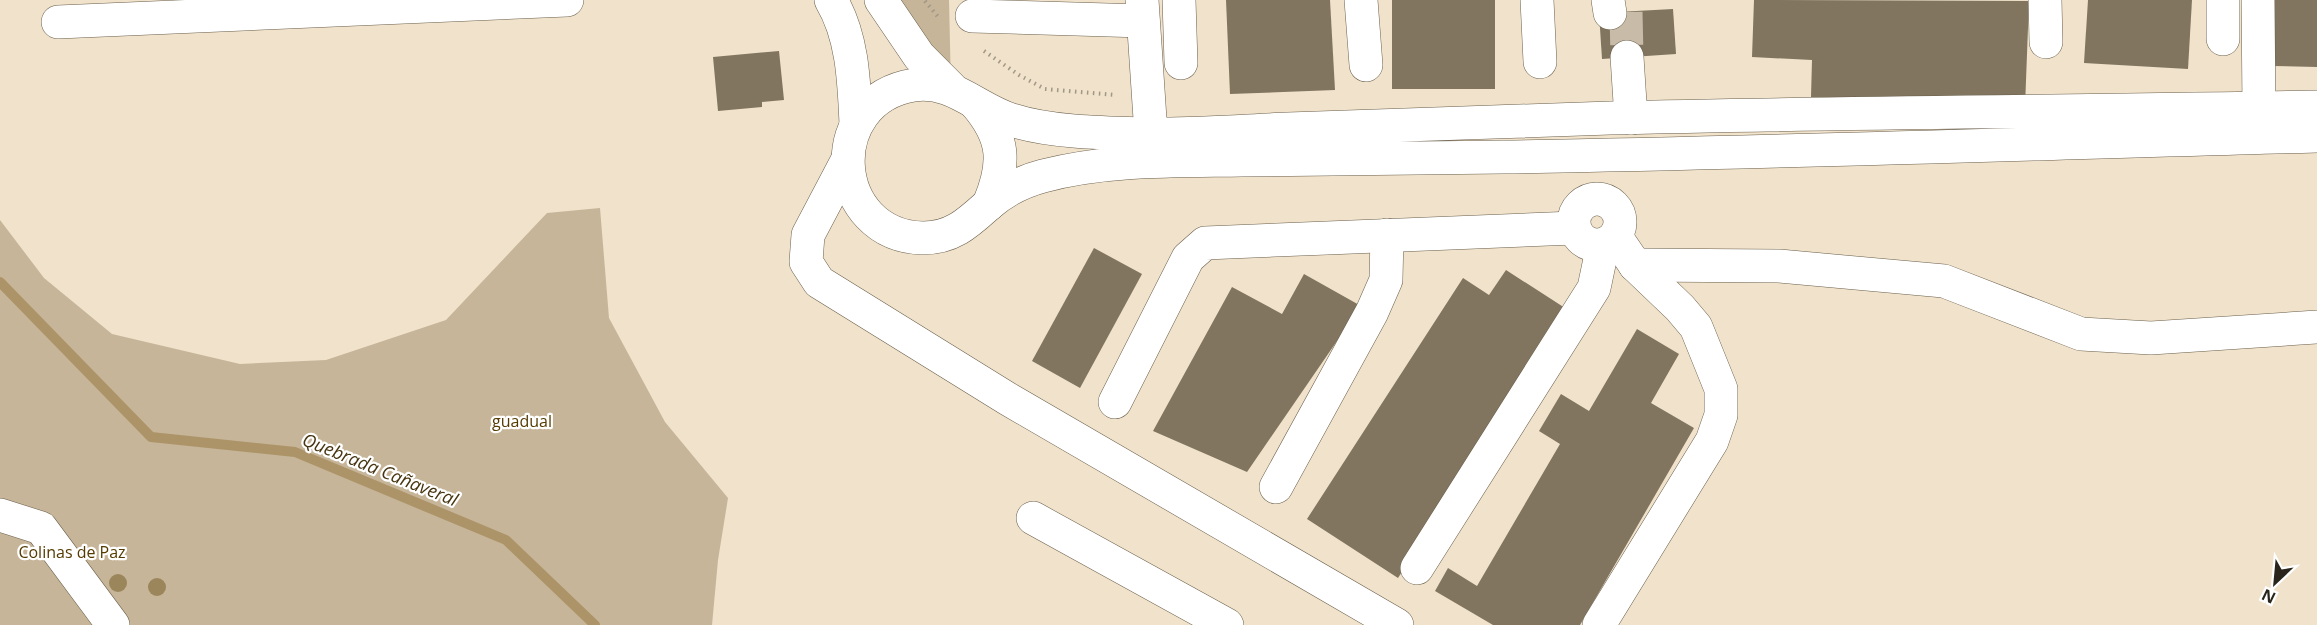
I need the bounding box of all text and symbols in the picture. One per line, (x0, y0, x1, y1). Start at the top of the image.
park label: guadual (492, 410, 552, 432)
water label: Quebrada Cañaveral (299, 427, 462, 511)
park label: Colinas de Paz (18, 541, 126, 563)
north arrow (2245, 553, 2305, 613)
text: N (2258, 584, 2279, 609)

